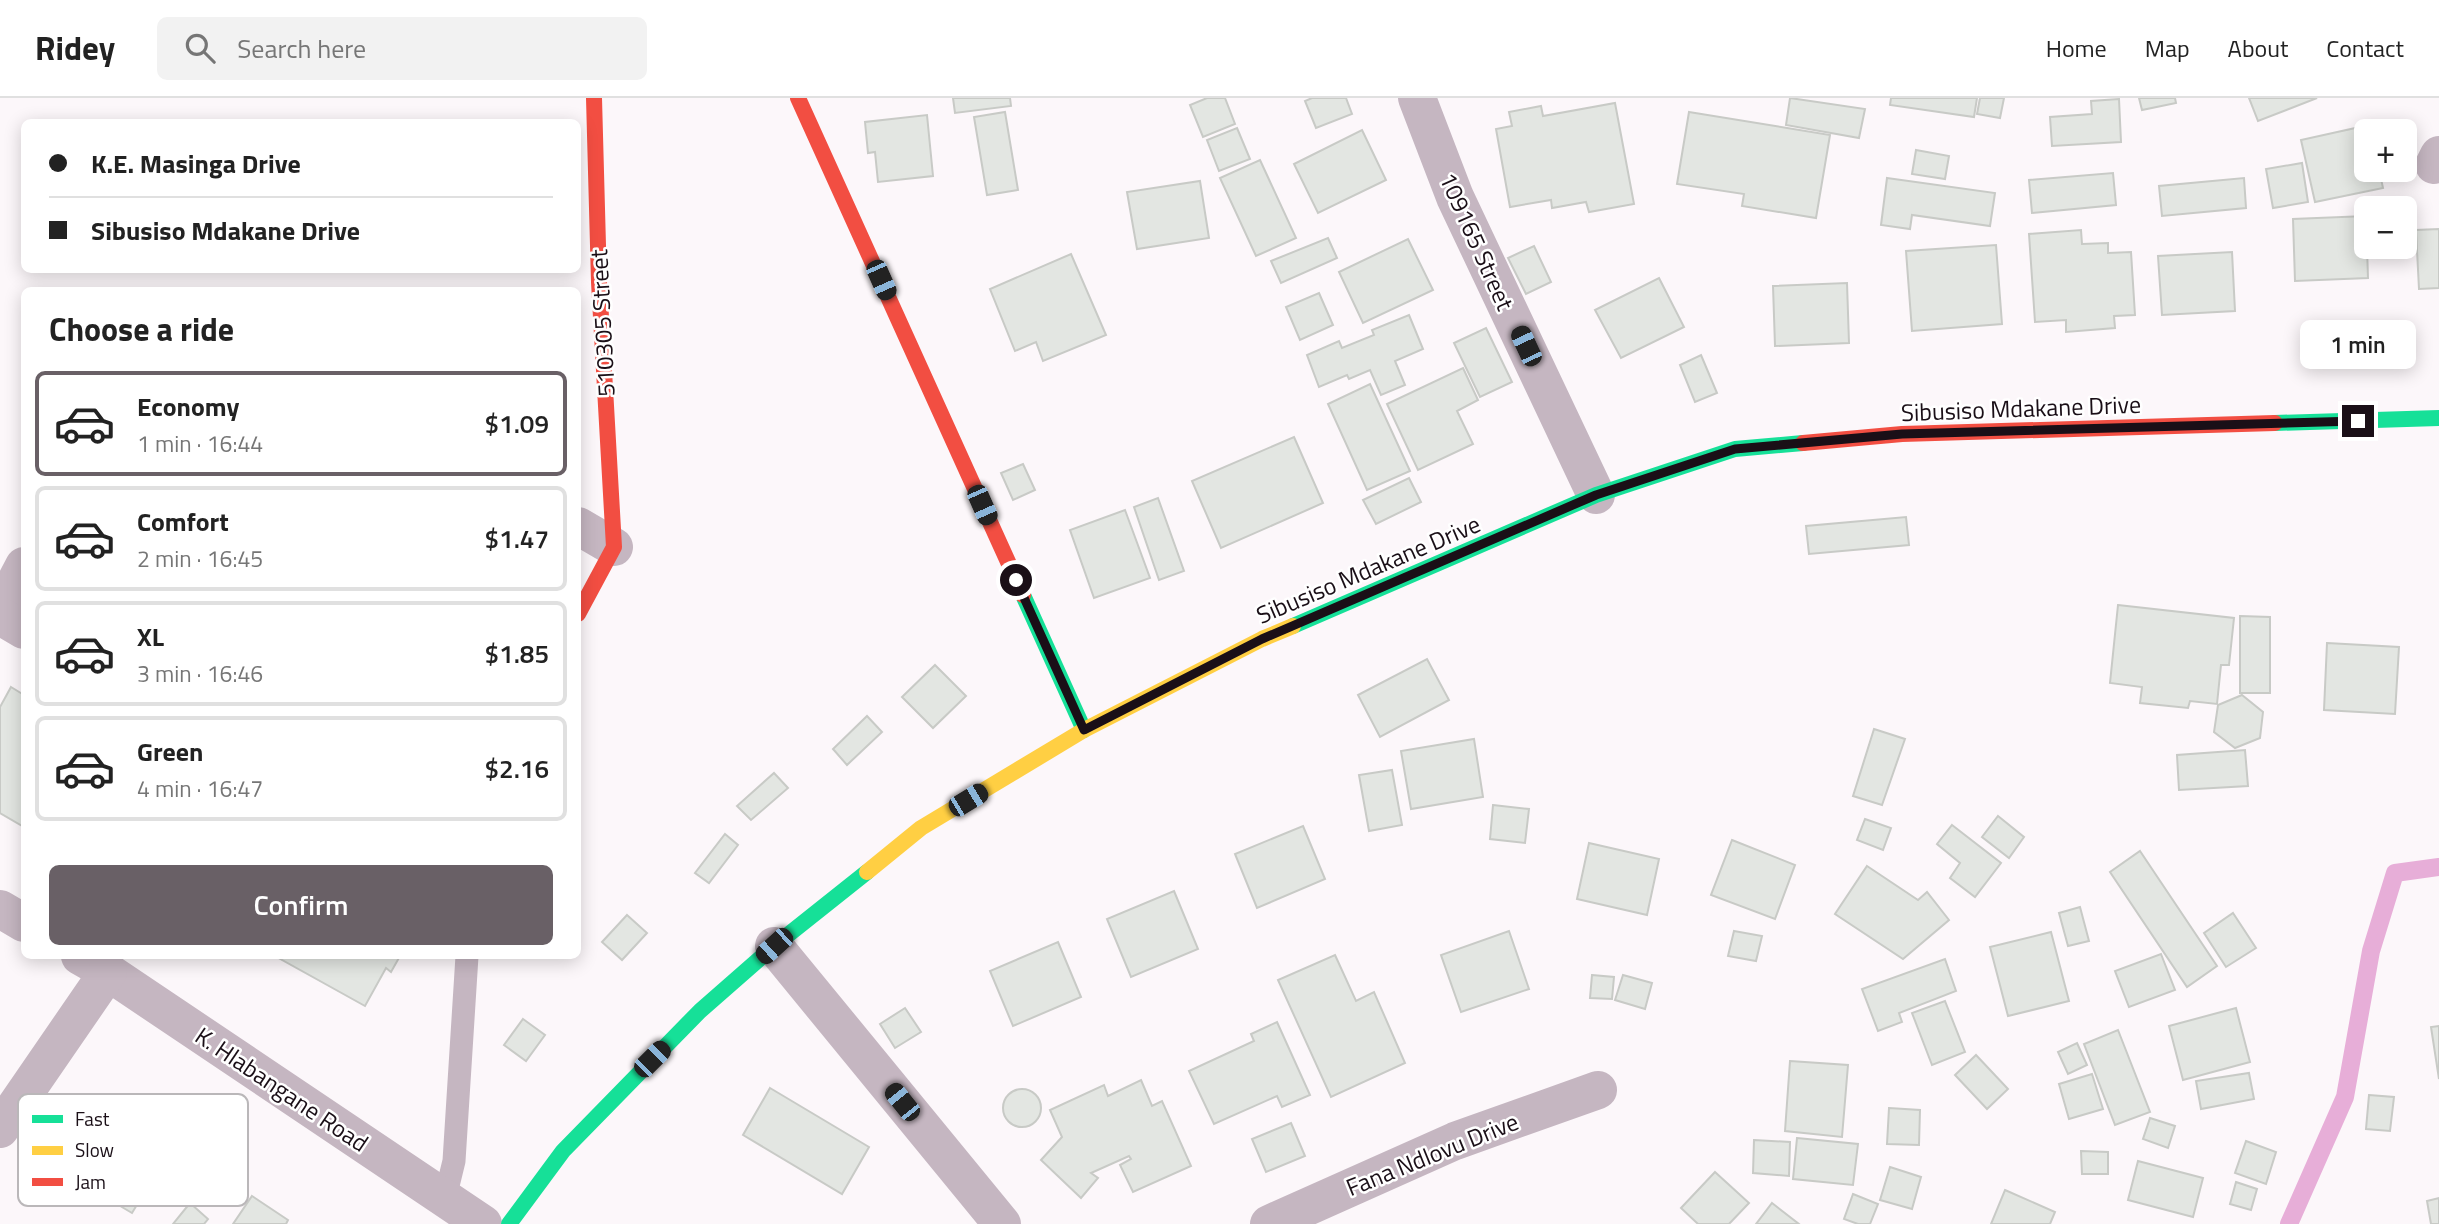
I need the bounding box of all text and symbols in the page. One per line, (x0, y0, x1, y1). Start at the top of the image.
search box (157, 17, 647, 80)
text: Ridey (35, 23, 115, 73)
icon: search (181, 29, 219, 67)
text: Search here (237, 29, 366, 68)
text: Home (2046, 30, 2107, 66)
text: Map (2145, 30, 2190, 66)
text: About (2228, 30, 2288, 66)
text: Contact (2326, 30, 2404, 66)
map controls (2354, 119, 2417, 259)
button: + (2354, 119, 2417, 182)
text: K.E. Masinga Drive (91, 144, 301, 183)
street label: 109165 Street (1430, 166, 1524, 316)
button: − (2354, 196, 2417, 259)
text: Sibusiso Mdakane Drive (91, 211, 360, 250)
street label: 510305 Street (580, 248, 624, 398)
car (863, 257, 900, 303)
text: Choose a ride (49, 305, 234, 353)
callout: 1 min (2300, 320, 2416, 368)
car (1508, 323, 1545, 369)
text: 1 min (2330, 327, 2386, 362)
street label: Sibusiso Mdakane Drive (1900, 386, 2142, 430)
text: Economy (137, 387, 239, 426)
icon: car (53, 392, 116, 455)
text: $1.09 (485, 404, 549, 443)
route end (2342, 405, 2374, 437)
text: 1 min · 16:44 (137, 426, 263, 461)
car (964, 482, 1001, 528)
text: Comfort (137, 502, 229, 541)
street label: Sibusiso Mdakane Drive (1250, 506, 1486, 632)
icon: car (53, 507, 116, 570)
text: $1.47 (485, 519, 549, 558)
text: 2 min · 16:45 (137, 541, 263, 576)
route start (1000, 564, 1032, 596)
text: XL (137, 617, 164, 656)
icon: car (53, 622, 116, 685)
text: $1.85 (485, 634, 549, 673)
text: 3 min · 16:46 (137, 656, 263, 691)
text: Green (137, 732, 203, 771)
icon: car (53, 737, 116, 800)
text: $2.16 (485, 749, 549, 788)
text: 4 min · 16:47 (137, 771, 263, 806)
car (945, 780, 992, 820)
button: Confirm (49, 865, 553, 945)
car (752, 924, 797, 968)
street label: K. Hlabangane Road (188, 1018, 376, 1160)
car (630, 1037, 675, 1081)
car (881, 1079, 924, 1125)
legend (18, 1094, 248, 1206)
street label: Fana Ndlovu Drive (1340, 1103, 1524, 1205)
text: Fast (75, 1104, 110, 1133)
text: Slow (75, 1135, 114, 1164)
text: Jam (75, 1167, 106, 1196)

